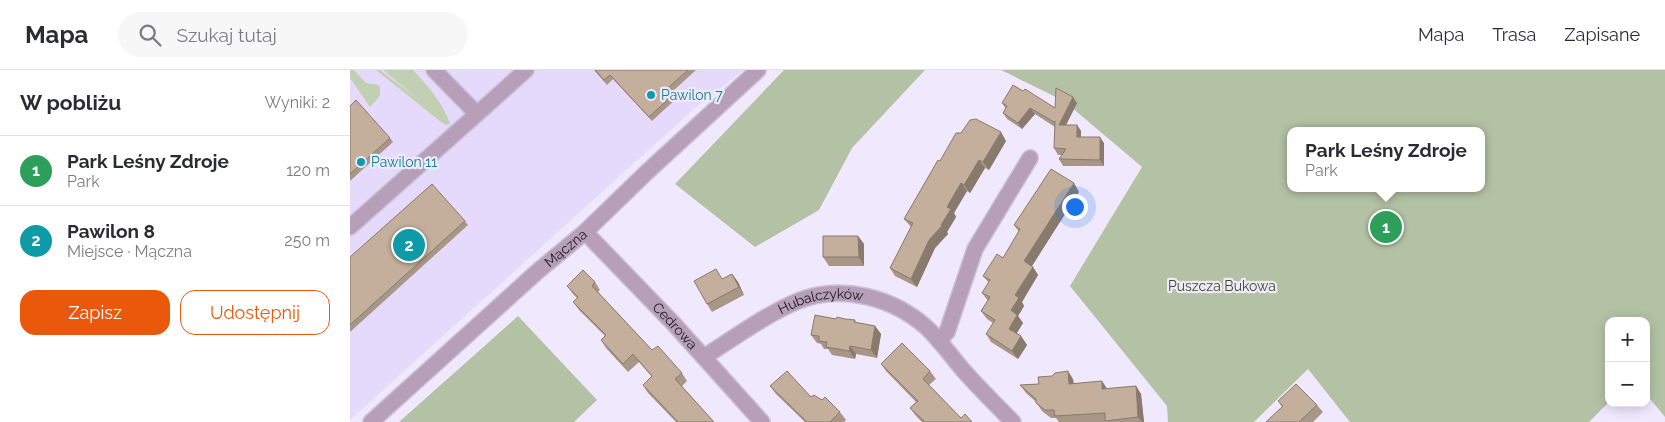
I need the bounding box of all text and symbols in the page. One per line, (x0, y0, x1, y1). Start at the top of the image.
search box (118, 12, 468, 57)
text: Mapa (25, 20, 88, 49)
icon: search (136, 21, 164, 49)
text: Szukaj tutaj (176, 24, 277, 46)
text: Mapa (1418, 24, 1464, 45)
text: Trasa (1492, 24, 1536, 45)
text: Zapisane (1564, 24, 1640, 45)
place label: Pawilon 7 (661, 87, 723, 103)
marker: Pawilon 7 (645, 89, 657, 101)
text: W pobliżu (20, 90, 121, 115)
text: Wyniki: 2 (265, 93, 330, 112)
popup (1287, 127, 1485, 192)
text: Park Leśny Zdroje (1305, 139, 1467, 161)
text: Park Leśny Zdroje (67, 150, 229, 172)
place label: Pawilon 11 (371, 154, 437, 170)
marker: Pawilon 11 (355, 156, 367, 168)
text: 1 (32, 161, 40, 180)
text: 120 m (286, 161, 330, 180)
text: Park (1305, 161, 1338, 180)
text: Park (67, 172, 100, 191)
your location (1062, 194, 1088, 220)
pin: 1 (1370, 208, 1402, 246)
text: Pawilon 8 (67, 220, 155, 242)
pin: 2 (393, 226, 425, 264)
street label: Mączna (541, 226, 590, 270)
text: 2 (31, 231, 41, 250)
text: 250 m (284, 231, 330, 250)
text: Miejsce · Mączna (67, 242, 192, 261)
park label: Puszcza Bukowa (1168, 278, 1276, 294)
street label: Hubalczyków (775, 285, 865, 317)
button: Zapisz (20, 290, 170, 335)
button: Udostępnij (180, 290, 330, 335)
street label: Cedrowa (649, 299, 701, 353)
map controls (1605, 317, 1650, 407)
button: + (1605, 317, 1650, 362)
button: − (1605, 362, 1650, 407)

